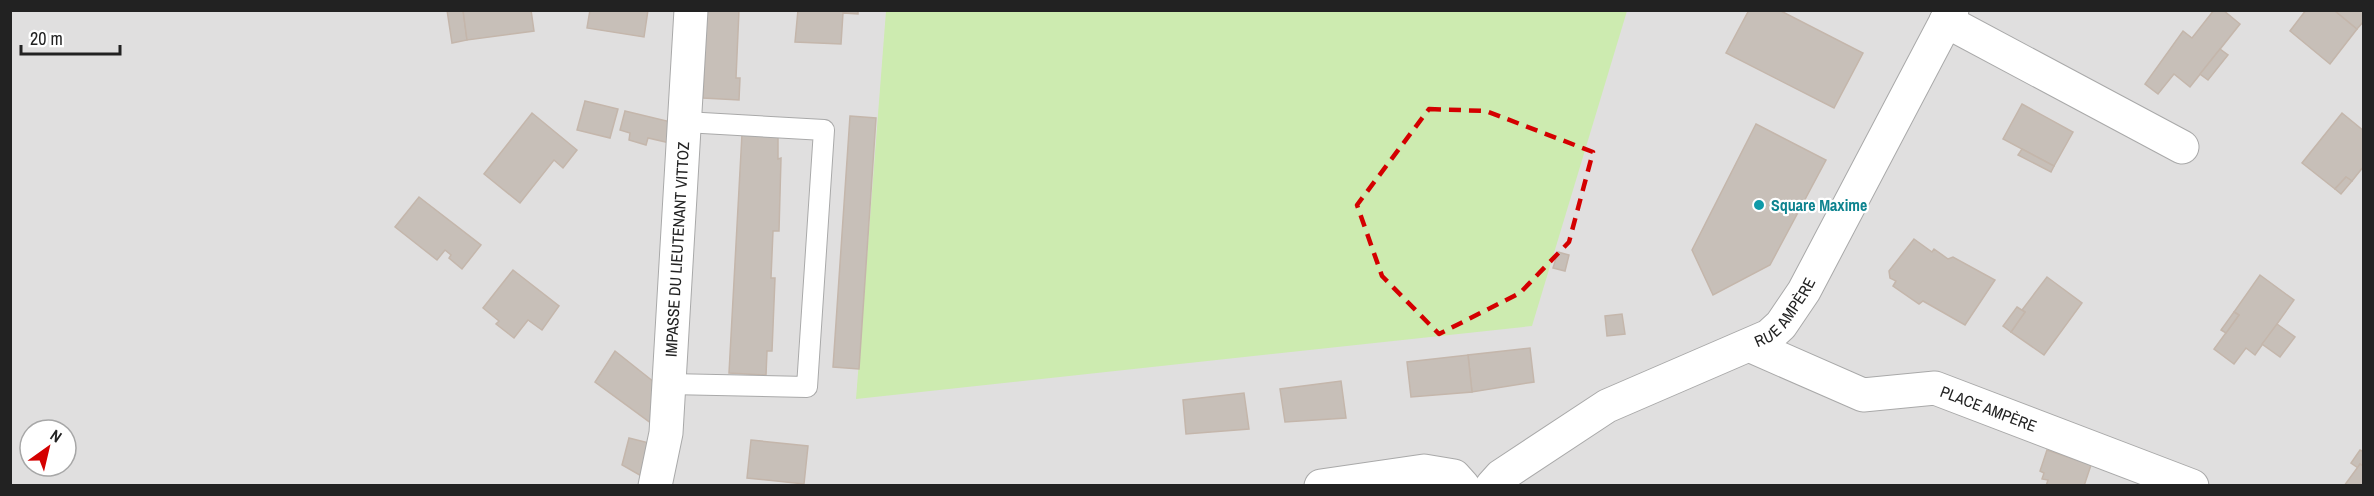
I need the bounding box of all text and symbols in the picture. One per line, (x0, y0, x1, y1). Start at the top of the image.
scale bar (21, 18, 120, 56)
text: 20 m (30, 26, 63, 51)
street label: IMPASSE DU LIEUTENANT VITTOZ (660, 141, 694, 358)
place label: Square Maxime (1771, 194, 1867, 216)
marker: Square Maxime (1752, 198, 1766, 212)
street label: RUE AMPÈRE (1751, 274, 1820, 352)
street label: PLACE AMPÈRE (1937, 380, 2040, 437)
north arrow (18, 418, 78, 478)
text: N (46, 424, 66, 447)

